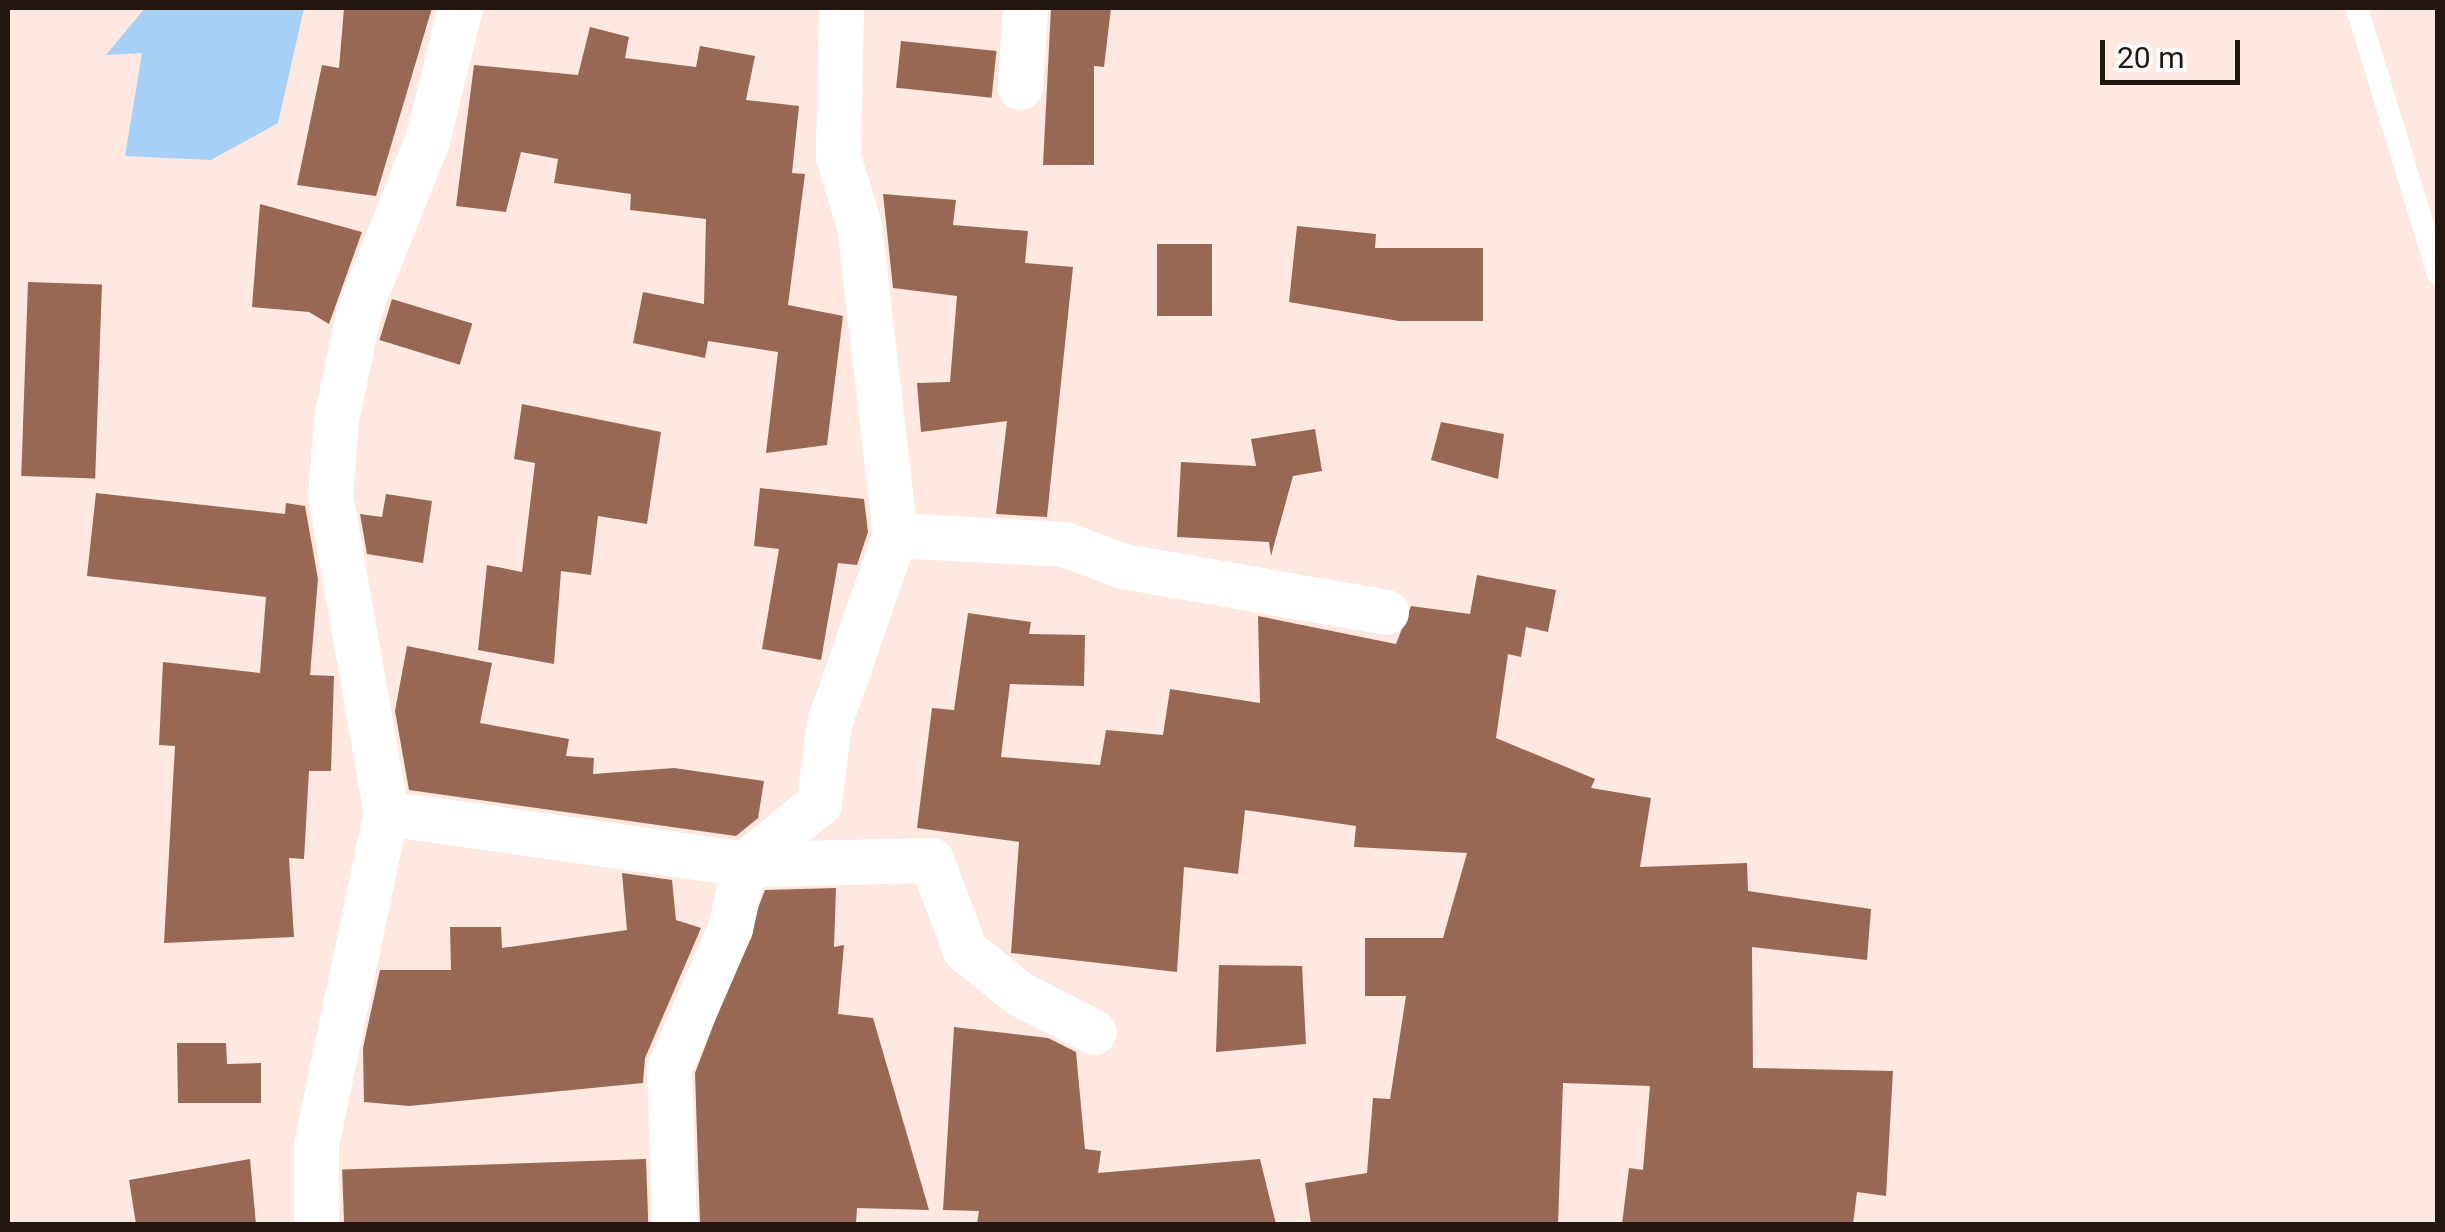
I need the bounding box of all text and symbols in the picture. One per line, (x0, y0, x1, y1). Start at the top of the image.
scale bar (2105, 20, 2245, 82)
text: 20 m (2117, 40, 2184, 75)

